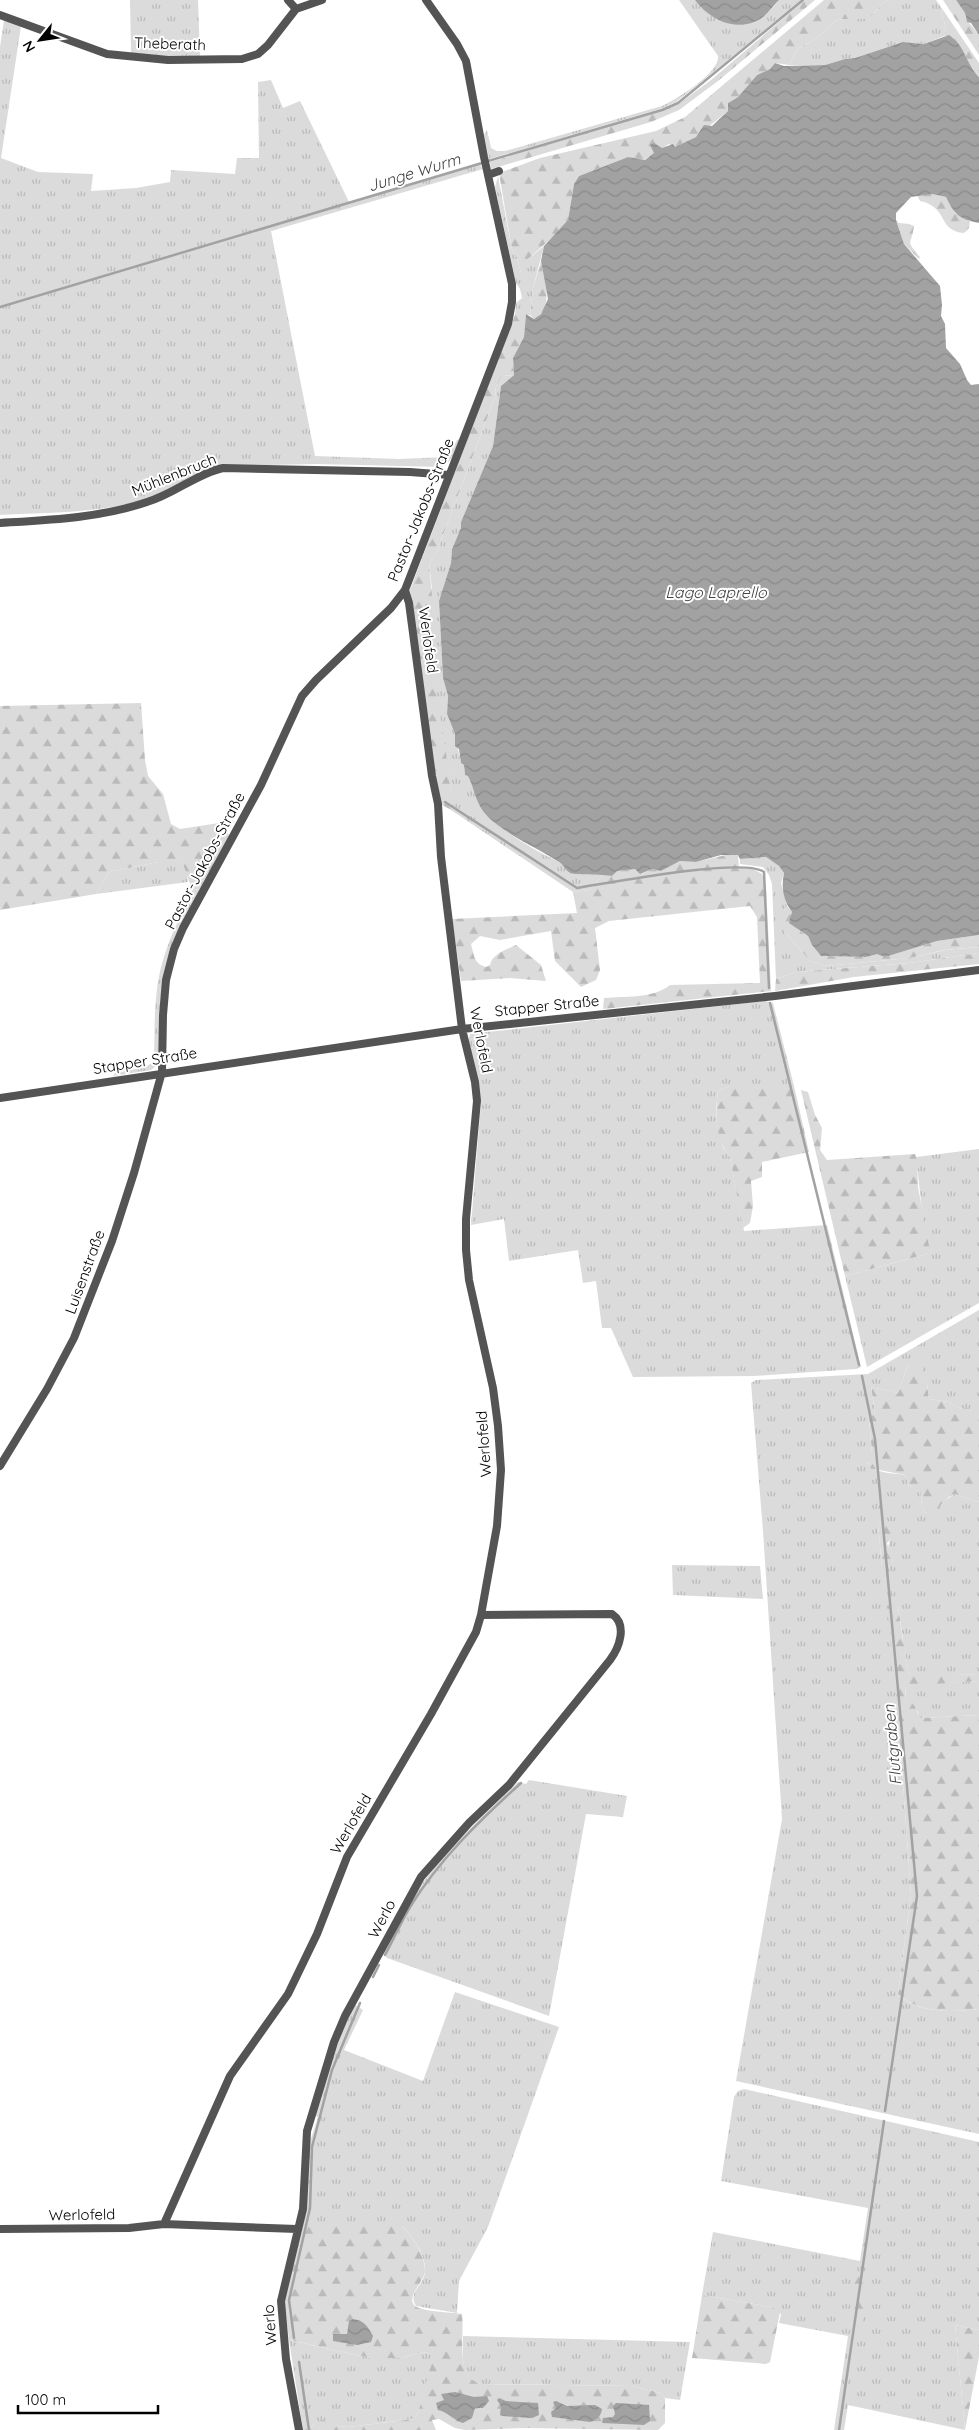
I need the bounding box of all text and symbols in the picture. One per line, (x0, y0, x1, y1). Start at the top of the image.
north arrow (15, 15, 65, 65)
street label: Theberath (134, 33, 206, 54)
text: N (18, 38, 39, 55)
water label: Junge Wurm (365, 148, 463, 196)
street label: Pastor-Jakobs-Straße (383, 435, 458, 584)
street label: Mühlenbruch (129, 449, 219, 500)
water label: Lago Laprello (665, 582, 768, 602)
street label: Werlofeld (414, 606, 443, 674)
street label: Pastor-Jakobs-Straße (160, 789, 249, 933)
street label: Stapper Straße (494, 991, 600, 1020)
street label: Werlofeld (466, 1005, 497, 1074)
street label: Stapper Straße (92, 1043, 198, 1078)
street label: Luisenstraße (61, 1227, 109, 1317)
street label: Werlofeld (472, 1410, 495, 1478)
water label: Flutgraben (878, 1703, 905, 1786)
street label: Werlofeld (326, 1790, 375, 1857)
street label: Werlo (364, 1896, 400, 1941)
street label: Werlofeld (49, 2204, 115, 2225)
street label: Werlo (259, 2304, 280, 2346)
scale bar (18, 2382, 158, 2414)
text: 100 m (25, 2390, 66, 2409)

